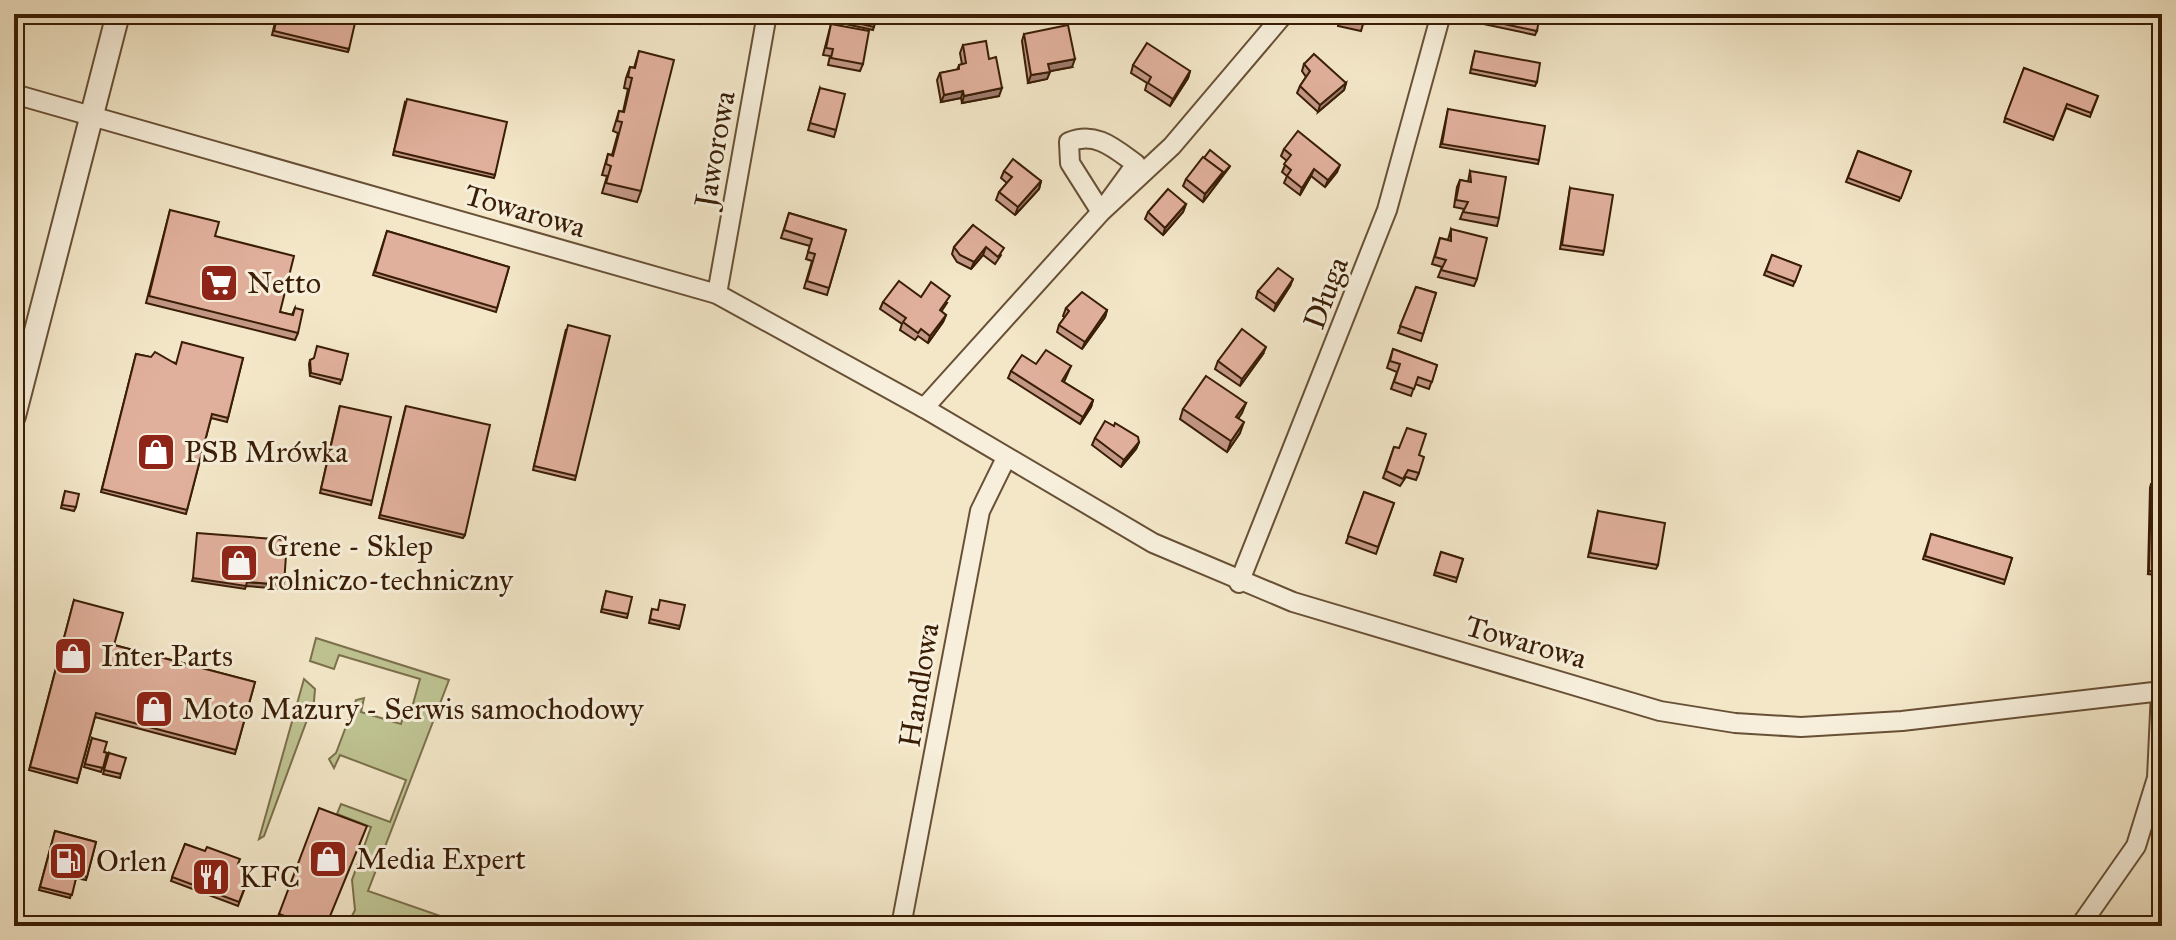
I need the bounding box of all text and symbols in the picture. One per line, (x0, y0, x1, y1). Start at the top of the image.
street label: Jaworowa (687, 88, 743, 213)
street label: Towarowa (460, 177, 590, 245)
street label: Długa (1296, 252, 1356, 334)
supermarket icon: Netto (198, 262, 240, 304)
place label: Netto (247, 265, 321, 301)
shop icon: PSB Mrówka (135, 431, 177, 473)
place label: PSB Mrówka (184, 434, 348, 470)
place label: Grene - Sklep rolniczo-techniczny (267, 528, 514, 598)
shop icon: Grene - Sklep rolniczo-techniczny (218, 542, 260, 584)
street label: Towarowa (1461, 608, 1591, 676)
street label: Handlowa (891, 620, 947, 750)
shop icon: Inter Parts (52, 635, 94, 677)
place label: Inter Parts (101, 638, 233, 674)
shop icon: Moto Mazury - Serwis samochodowy (133, 688, 175, 730)
place label: Moto Mazury - Serwis samochodowy (182, 691, 644, 727)
shop icon: Media Expert (307, 838, 349, 880)
fuel station icon: Orlen (47, 840, 89, 882)
place label: Media Expert (356, 841, 526, 877)
place label: Orlen (96, 843, 167, 879)
restaurant icon: KFC (190, 856, 232, 898)
place label: KFC (239, 859, 300, 895)

